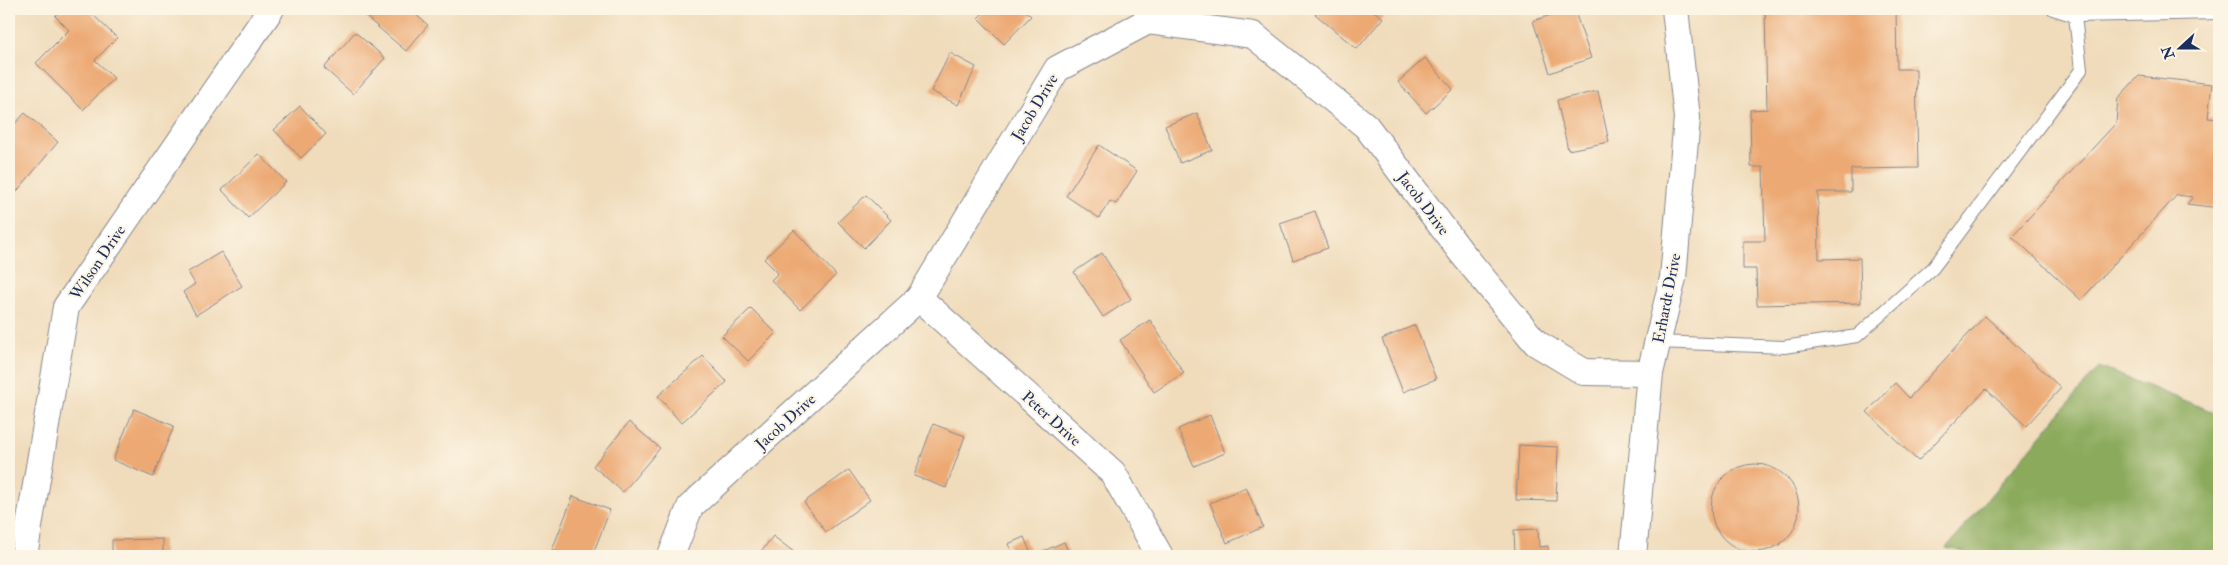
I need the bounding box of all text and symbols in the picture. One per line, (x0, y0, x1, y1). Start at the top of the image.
north arrow (2156, 22, 2206, 72)
text: N (2158, 43, 2179, 62)
street label: Jacob Drive (1007, 70, 1064, 146)
street label: Jacob Drive (1391, 167, 1454, 240)
street label: Wilson Drive (65, 221, 130, 305)
street label: Erhardt Drive (1648, 251, 1686, 345)
street label: Peter Drive (1017, 387, 1086, 451)
street label: Jacob Drive (750, 389, 821, 456)

